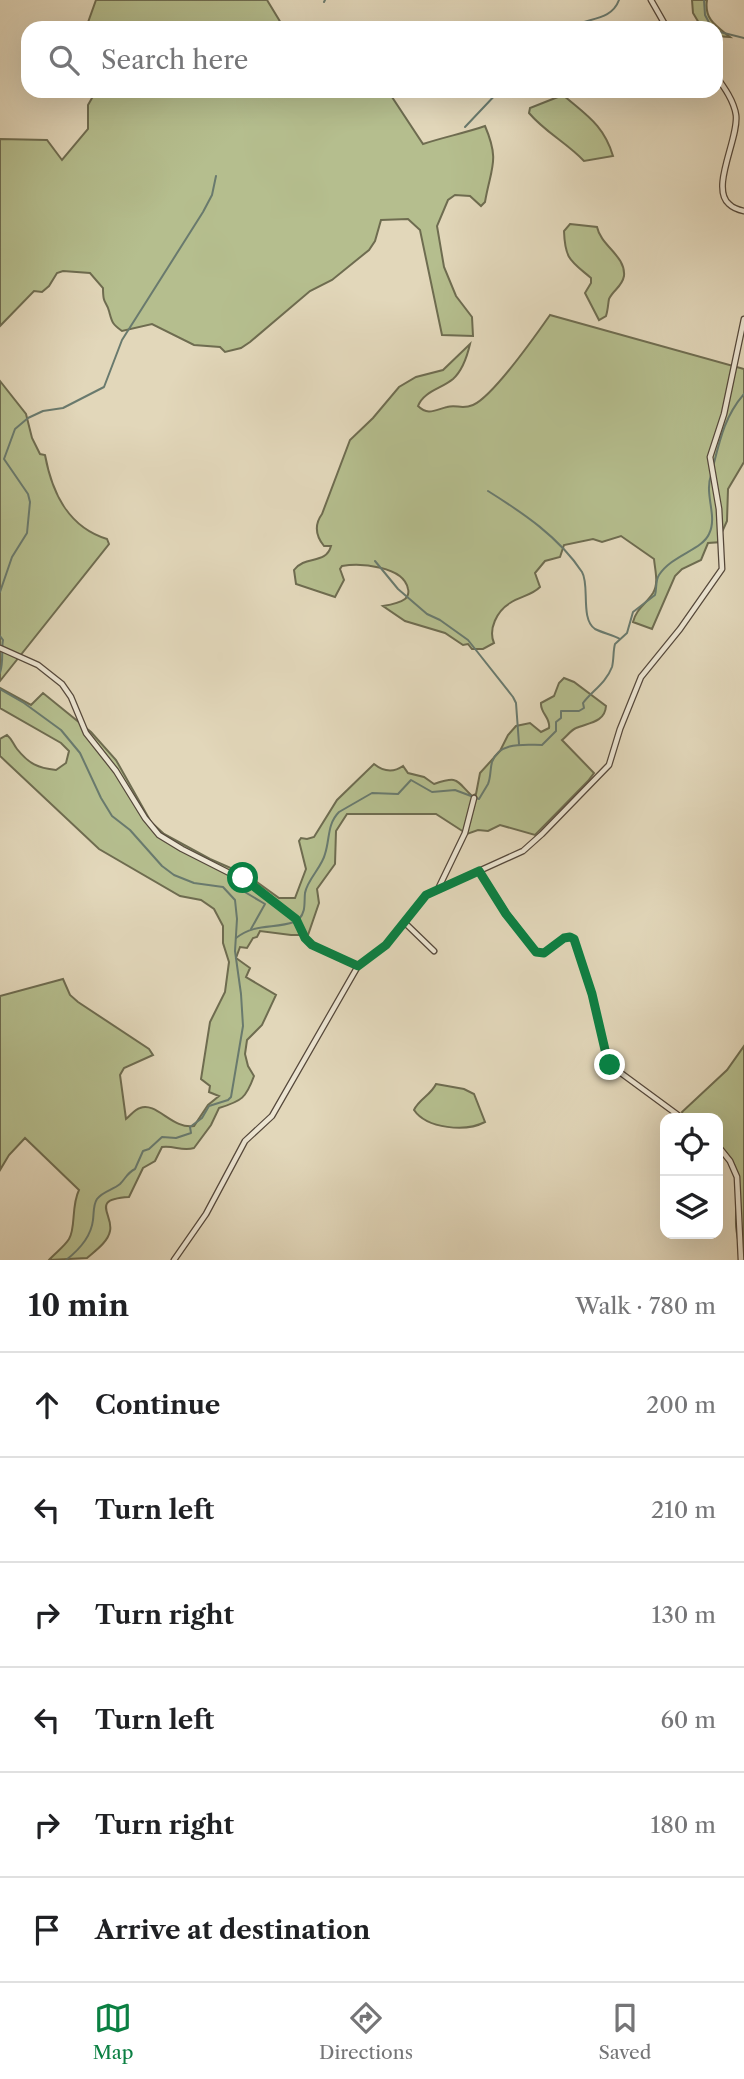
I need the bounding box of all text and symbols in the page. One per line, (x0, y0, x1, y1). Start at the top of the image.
search box (21, 21, 723, 98)
icon: search (45, 41, 83, 79)
text: Search here (101, 44, 248, 76)
route start (227, 862, 258, 893)
route end (594, 1049, 625, 1080)
map controls (660, 1113, 723, 1239)
button: locate (660, 1113, 723, 1176)
button: layers (660, 1176, 723, 1239)
text: 10 min (28, 1287, 129, 1324)
text: Walk · 780 m (575, 1292, 716, 1320)
icon: ahead (28, 1386, 66, 1424)
text: Continue (95, 1389, 220, 1421)
text: 200 m (646, 1391, 716, 1419)
icon: left (28, 1491, 66, 1529)
text: Turn left (95, 1494, 214, 1526)
text: 210 m (651, 1496, 716, 1524)
icon: right (28, 1596, 66, 1634)
text: Turn right (95, 1599, 234, 1631)
text: 130 m (652, 1601, 716, 1629)
icon: left (28, 1701, 66, 1739)
text: Turn left (95, 1704, 214, 1736)
text: 60 m (660, 1706, 716, 1734)
icon: right (28, 1806, 66, 1844)
text: Turn right (95, 1809, 234, 1841)
text: 180 m (651, 1811, 716, 1839)
icon: arrive (28, 1911, 66, 1949)
text: Arrive at destination (95, 1914, 370, 1946)
tab: Map (93, 1999, 134, 2064)
tab: Directions (319, 1999, 413, 2064)
tab: Saved (598, 1999, 651, 2064)

